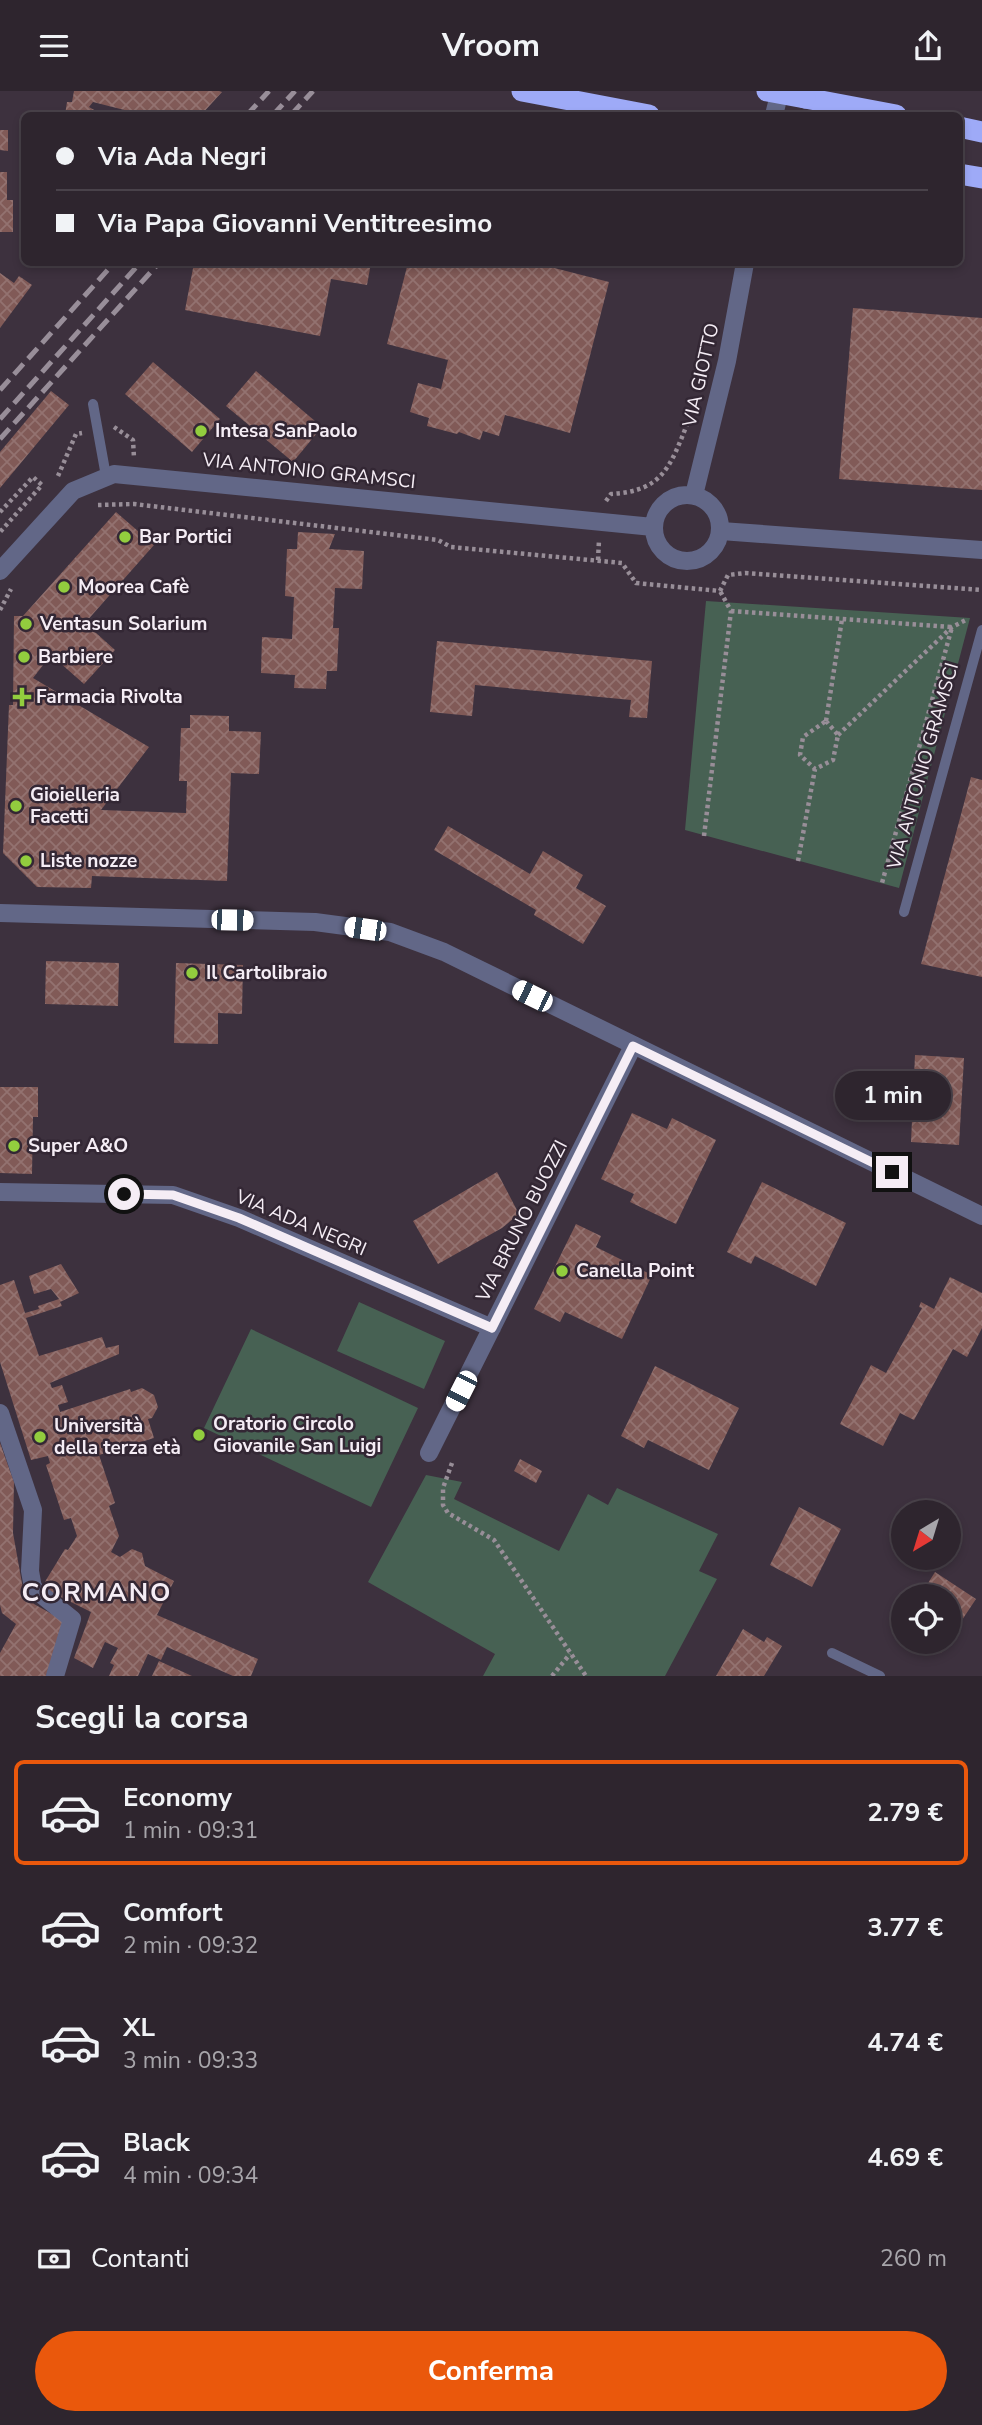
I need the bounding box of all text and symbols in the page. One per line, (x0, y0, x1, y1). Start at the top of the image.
text: Vroom (442, 24, 540, 67)
icon: menu (35, 27, 73, 65)
icon: share (909, 27, 947, 65)
text: Via Ada Negri (98, 139, 267, 174)
text: Via Papa Giovanni Ventitreesimo (98, 206, 492, 241)
street label: VIA GIOTTO (676, 320, 726, 431)
place label: Intesa SanPaolo (215, 418, 357, 444)
marker: Intesa SanPaolo (193, 423, 209, 439)
street label: VIA ANTONIO GRAMSCI (200, 447, 417, 495)
place label: Bar Portici (139, 524, 232, 550)
marker: Bar Portici (117, 529, 133, 545)
place label: Moorea Cafè (78, 574, 189, 600)
marker: Moorea Cafè (56, 579, 72, 595)
place label: Ventasun Solarium (39, 611, 207, 637)
marker: Ventasun Solarium (18, 616, 34, 632)
place label: Barbiere (38, 644, 113, 670)
marker: Barbiere (16, 649, 32, 665)
street label: VIA ANTONIO GRAMSCI (881, 660, 965, 873)
place label: Farmacia Rivolta (36, 684, 183, 710)
marker: Farmacia Rivolta (14, 689, 30, 705)
place label: Gioielleria Facetti (30, 782, 120, 830)
marker: Gioielleria Facetti (8, 798, 24, 814)
place label: Liste nozze (40, 848, 137, 874)
marker: Liste nozze (18, 853, 34, 869)
car (211, 909, 254, 931)
car (343, 916, 388, 942)
place label: Il Cartolibraio (206, 960, 328, 986)
marker: Il Cartolibraio (184, 965, 200, 981)
car (509, 977, 556, 1015)
callout: 1 min (834, 1070, 950, 1119)
text: 1 min (863, 1080, 923, 1111)
place label: Super A&O (28, 1133, 128, 1159)
street label: VIA BRUNO BUOZZI (470, 1136, 574, 1307)
marker: Super A&O (6, 1138, 22, 1154)
route end (876, 1156, 908, 1188)
route start (108, 1178, 140, 1210)
street label: VIA ADA NEGRI (231, 1183, 370, 1262)
place label: Canella Point (576, 1258, 695, 1284)
marker: Canella Point (554, 1263, 570, 1279)
car (443, 1368, 480, 1414)
place label: Oratorio Circolo Giovanile San Luigi (213, 1411, 381, 1459)
place label: Università della terza età (54, 1413, 181, 1461)
marker: Oratorio Circolo Giovanile San Luigi (191, 1427, 207, 1443)
marker: Università della terza età (32, 1429, 48, 1445)
north arrow (891, 1500, 961, 1570)
map controls (891, 1500, 961, 1654)
district label: CORMANO (21, 1575, 173, 1610)
button: locate (891, 1584, 961, 1654)
text: Scegli la corsa (35, 1696, 249, 1739)
text: Economy (123, 1780, 232, 1815)
icon: car (39, 1781, 102, 1844)
text: 2.79 € (867, 1795, 943, 1830)
text: 1 min · 09:31 (123, 1815, 258, 1846)
text: Comfort (123, 1895, 223, 1930)
icon: car (39, 1896, 102, 1959)
text: 3.77 € (867, 1910, 943, 1945)
text: 2 min · 09:32 (123, 1930, 258, 1961)
text: XL (123, 2010, 155, 2045)
icon: car (39, 2011, 102, 2074)
text: 4.74 € (867, 2025, 943, 2060)
text: 3 min · 09:33 (123, 2045, 258, 2076)
text: Black (123, 2125, 190, 2160)
icon: car (39, 2126, 102, 2189)
text: 4.69 € (867, 2140, 943, 2175)
text: 4 min · 09:34 (123, 2160, 258, 2191)
icon: cash (35, 2240, 73, 2278)
text: Contanti (91, 2241, 190, 2276)
text: 260 m (880, 2243, 947, 2274)
button: Conferma (35, 2331, 947, 2411)

